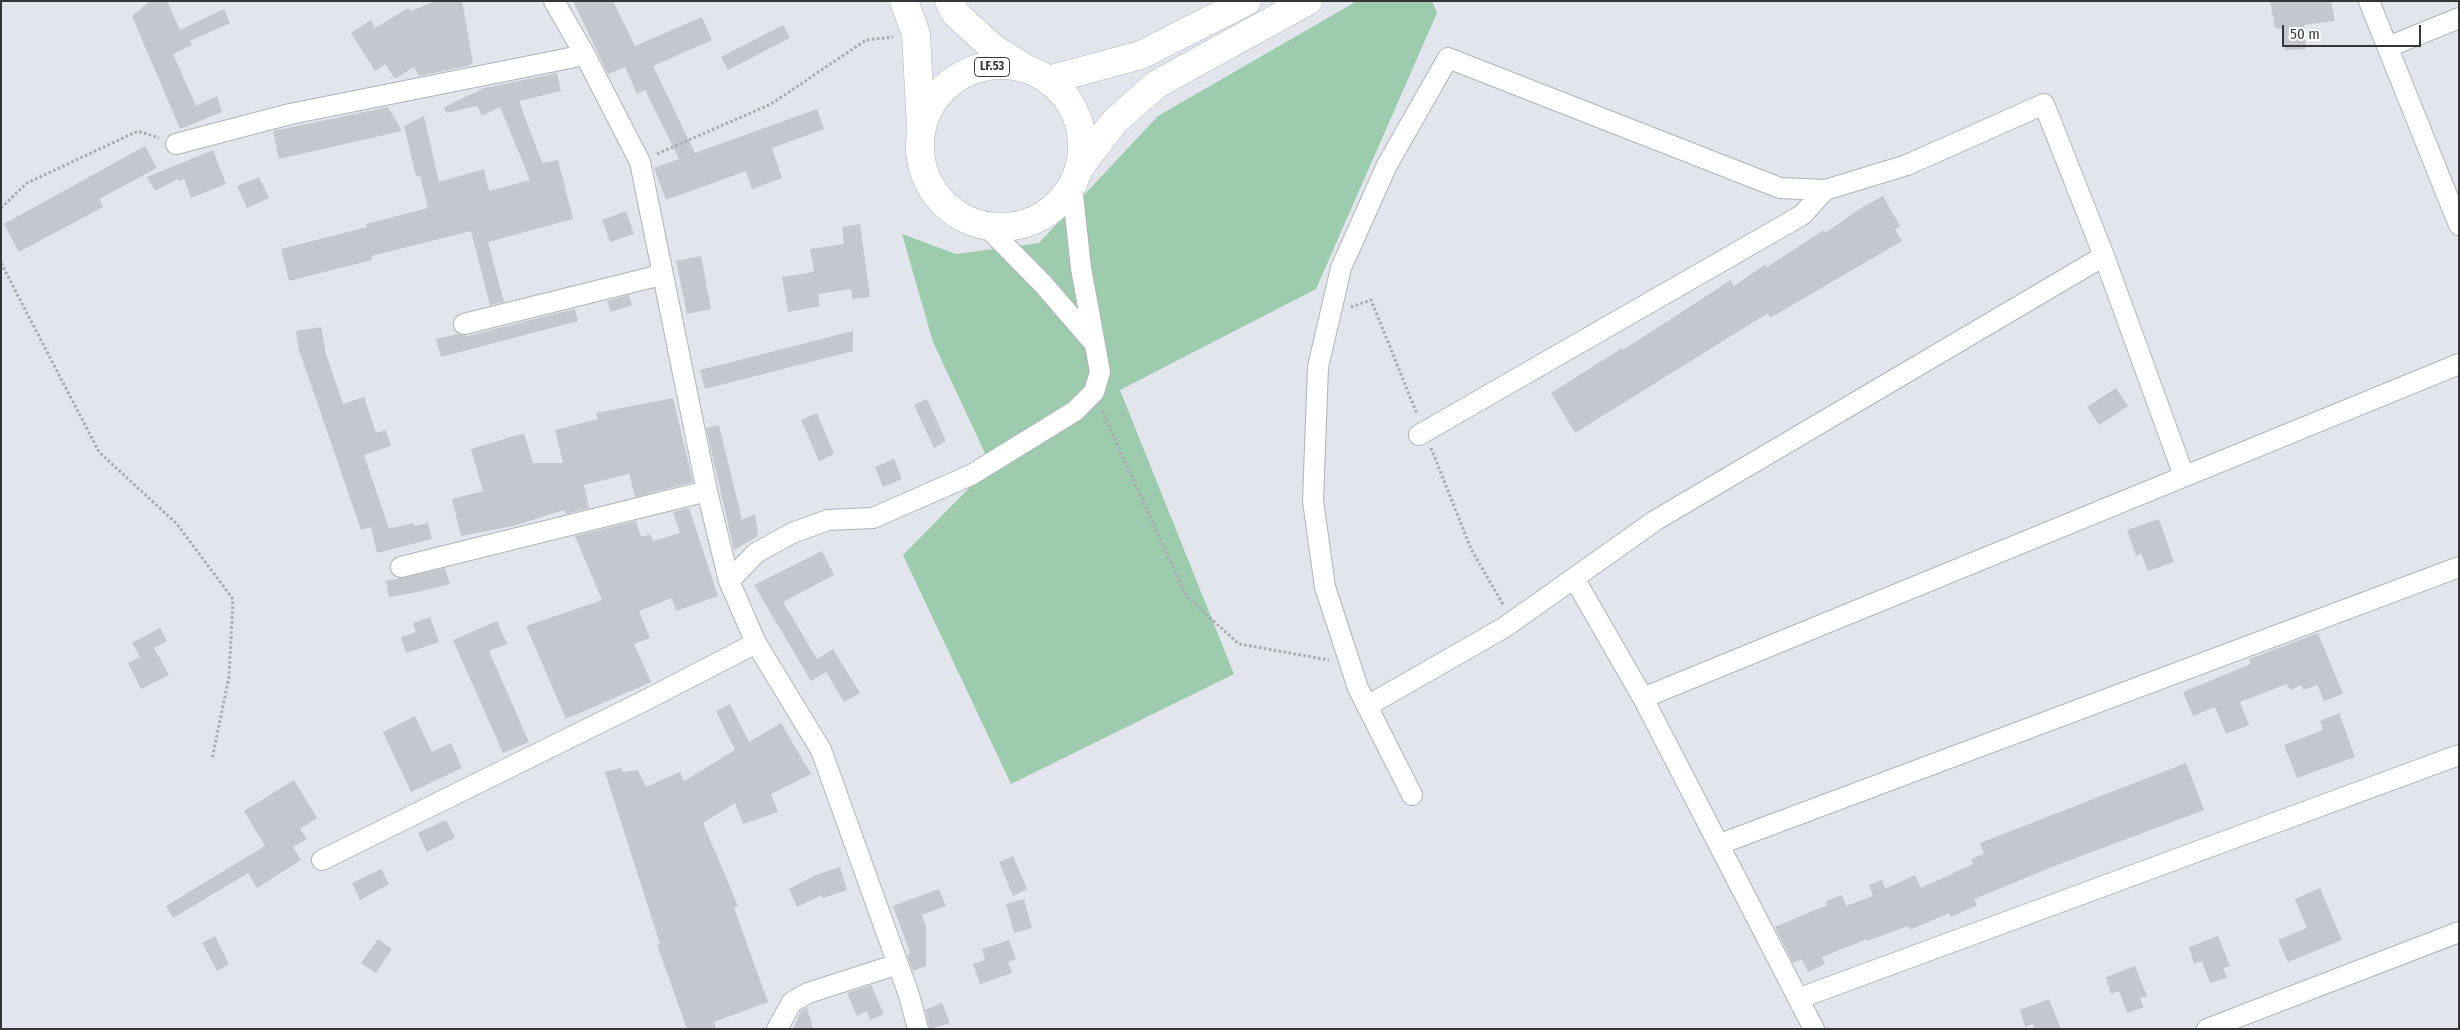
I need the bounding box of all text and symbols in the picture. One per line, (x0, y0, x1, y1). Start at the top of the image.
scale bar (2285, 15, 2424, 47)
text: 50 m (2290, 25, 2320, 43)
road number: LF.53 (974, 58, 1010, 76)

